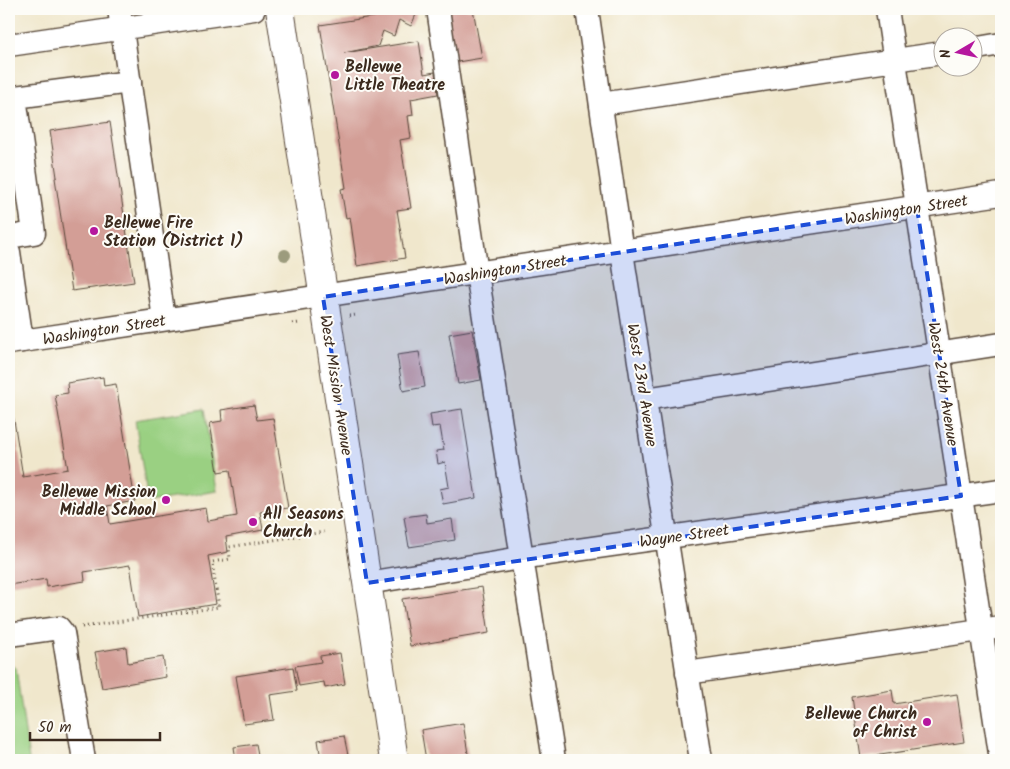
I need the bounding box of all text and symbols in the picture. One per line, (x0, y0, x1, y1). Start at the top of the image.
north arrow (932, 28, 982, 78)
text: N (935, 48, 958, 60)
place label: Bellevue Little Theatre (345, 55, 445, 98)
marker: Bellevue Little Theatre (329, 69, 341, 81)
street label: Washington Street (843, 188, 970, 233)
place label: Bellevue Fire Station (District 1) (104, 211, 244, 254)
marker: Bellevue Fire Station (District 1) (88, 225, 100, 237)
street label: Washington Street (442, 248, 569, 293)
street label: Washington Street (41, 308, 168, 353)
street label: West Mission Avenue (312, 313, 359, 457)
street label: West 24th Avenue (920, 320, 965, 448)
street label: West 23rd Avenue (619, 322, 664, 449)
place label: Bellevue Mission Middle School (42, 480, 157, 523)
marker: Bellevue Mission Middle School (160, 494, 172, 506)
place label: All Seasons Church (263, 502, 344, 545)
marker: All Seasons Church (247, 516, 259, 528)
street label: Wayne Street (638, 518, 731, 555)
place label: Bellevue Church of Christ (805, 702, 918, 745)
scale bar (30, 709, 160, 741)
text: 50 m (38, 716, 72, 740)
marker: Bellevue Church of Christ (921, 716, 933, 728)

